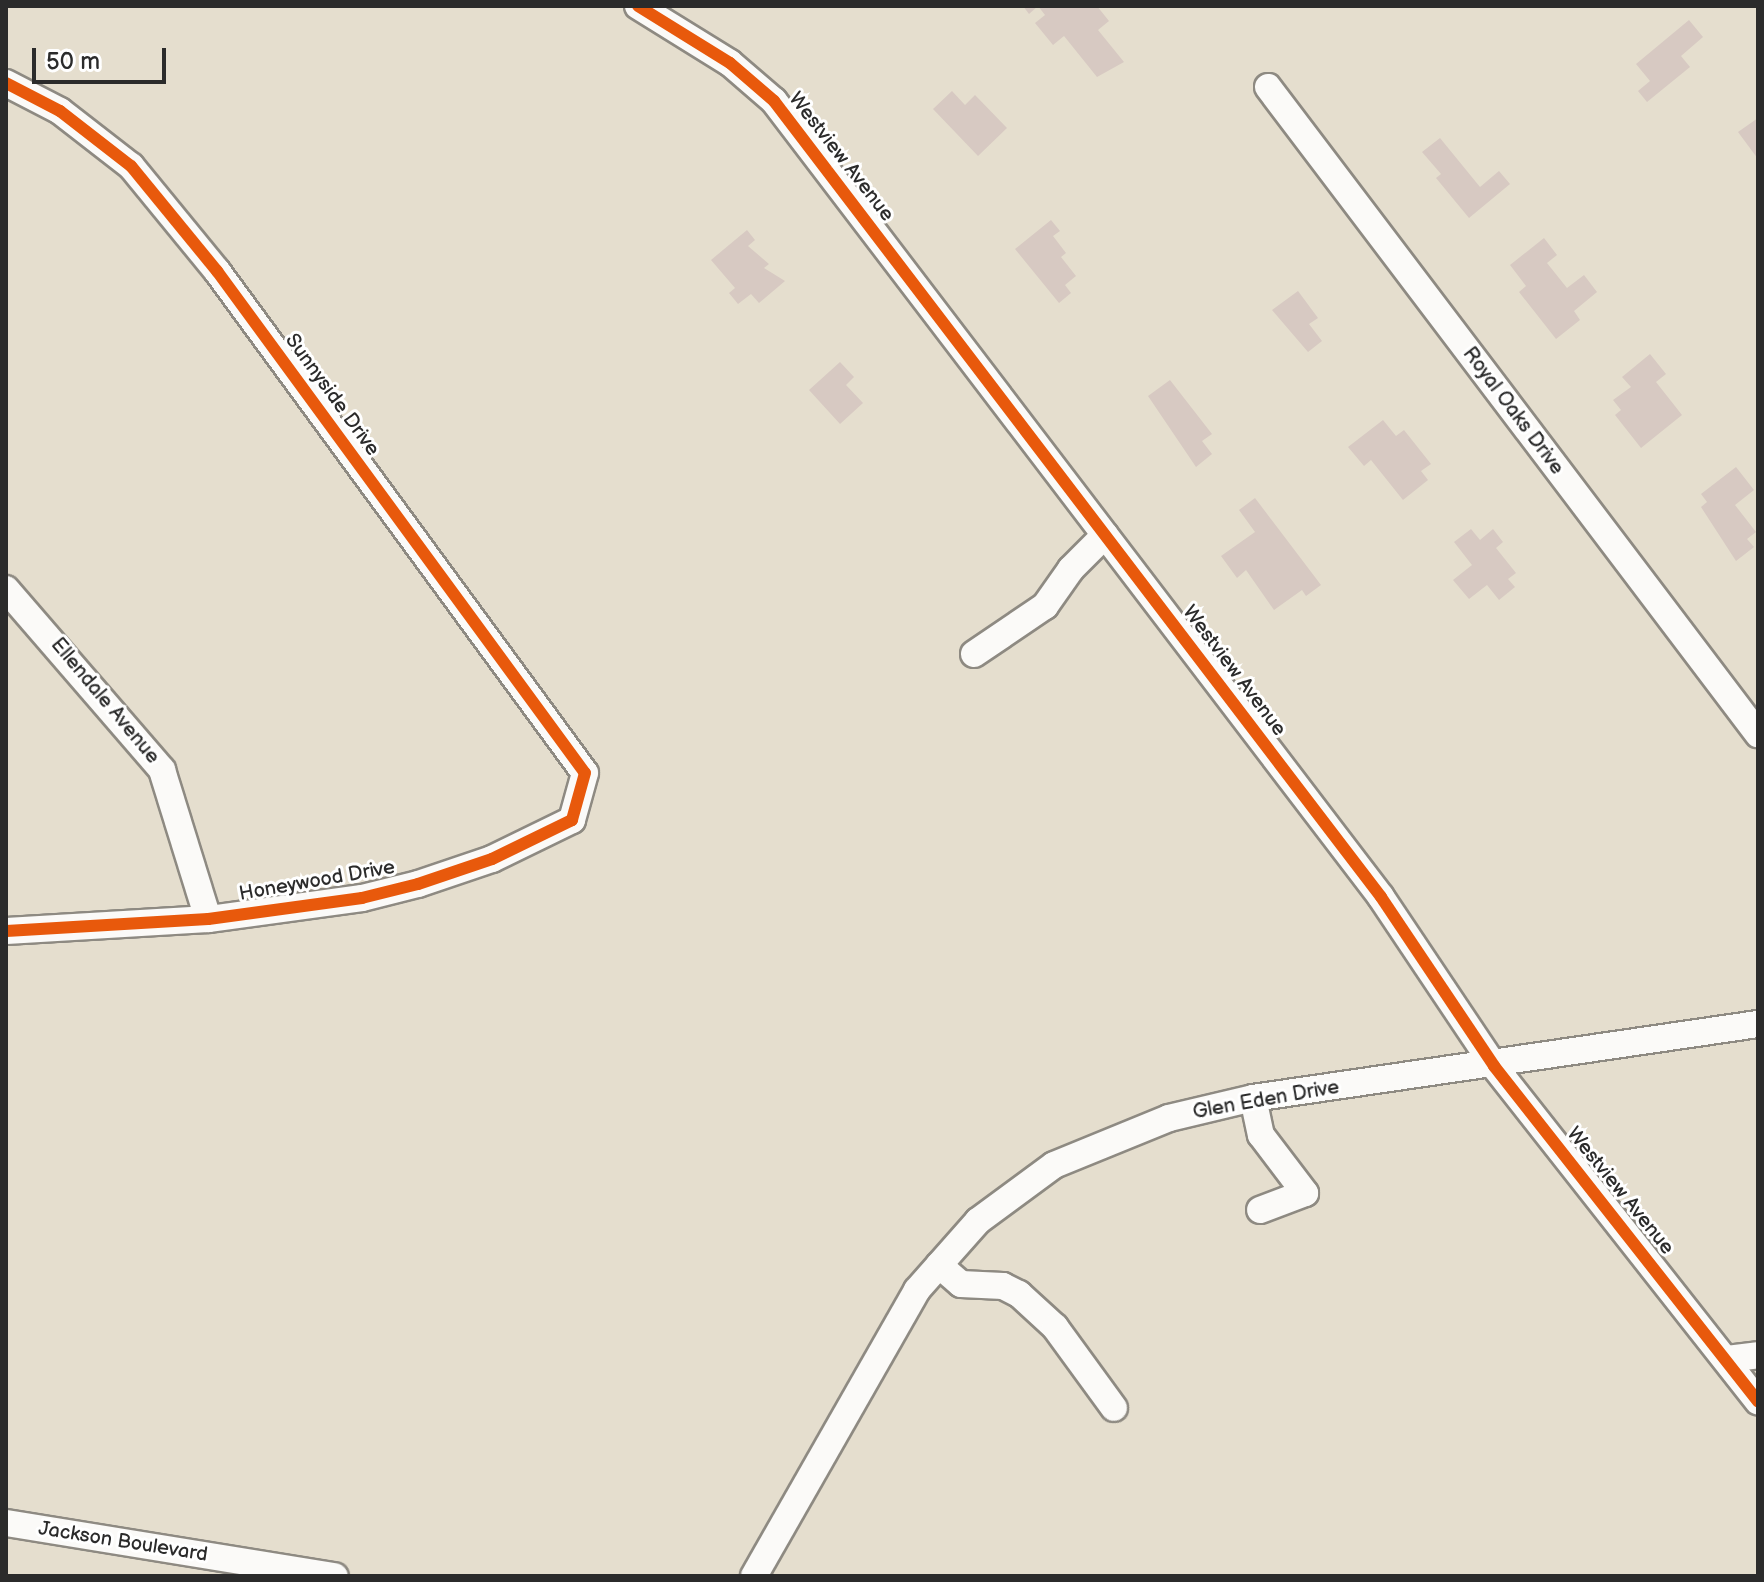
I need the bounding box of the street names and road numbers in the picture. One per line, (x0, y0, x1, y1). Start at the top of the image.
street label: Westview Avenue (783, 88, 899, 226)
street label: Sunnyside Drive (280, 329, 384, 461)
street label: Royal Oaks Drive (1457, 343, 1569, 479)
street label: Westview Avenue (1177, 601, 1291, 741)
street label: Ellendale Avenue (45, 633, 165, 769)
street label: Honeywood Drive (237, 855, 397, 907)
street label: Glen Eden Drive (1191, 1075, 1341, 1125)
street label: Westview Avenue (1561, 1122, 1679, 1260)
street label: Jackson Boulevard (37, 1517, 209, 1567)

